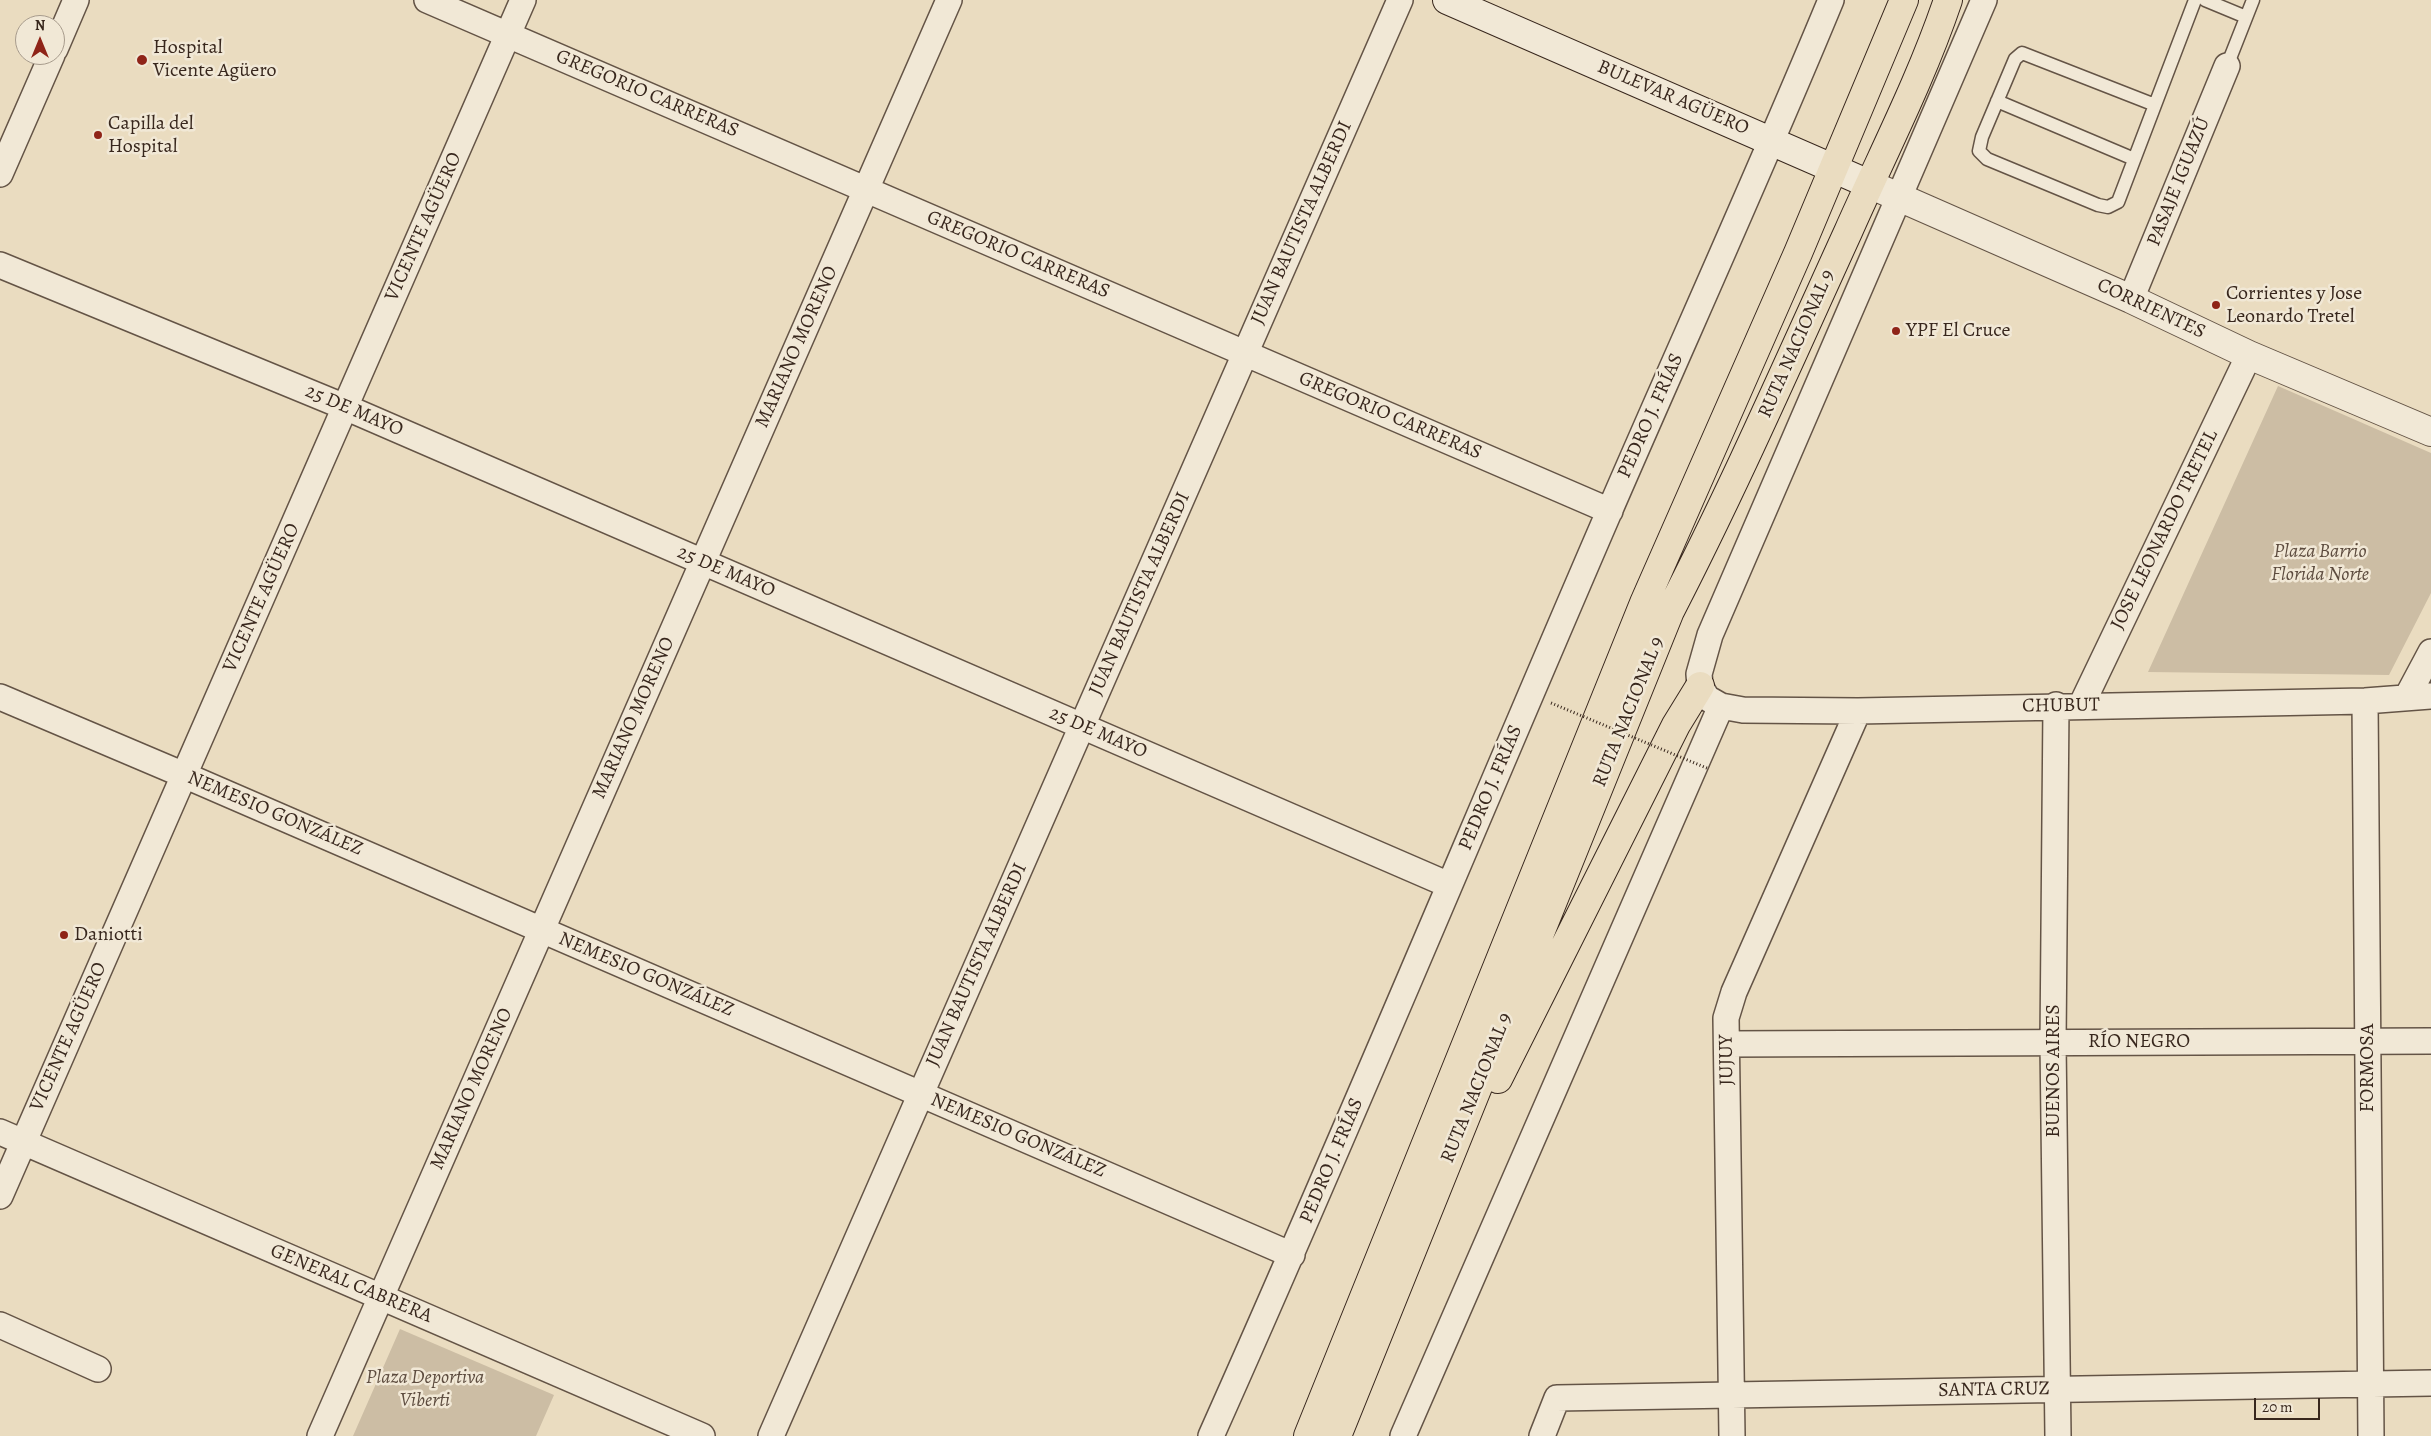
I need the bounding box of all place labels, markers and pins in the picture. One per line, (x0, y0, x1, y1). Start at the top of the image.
place label: Hospital Vicente Agüero (153, 36, 277, 83)
marker: Hospital Vicente Agüero (135, 53, 149, 67)
place label: Capilla del Hospital (108, 112, 194, 159)
marker: Capilla del Hospital (92, 129, 104, 141)
place label: Corrientes y Jose Leonardo Tretel (2226, 282, 2362, 329)
marker: Corrientes y Jose Leonardo Tretel (2210, 299, 2222, 311)
place label: YPF El Cruce (1906, 319, 2010, 343)
marker: YPF El Cruce (1890, 325, 1902, 337)
place label: Daniotti (74, 923, 143, 947)
marker: Daniotti (58, 929, 70, 941)

